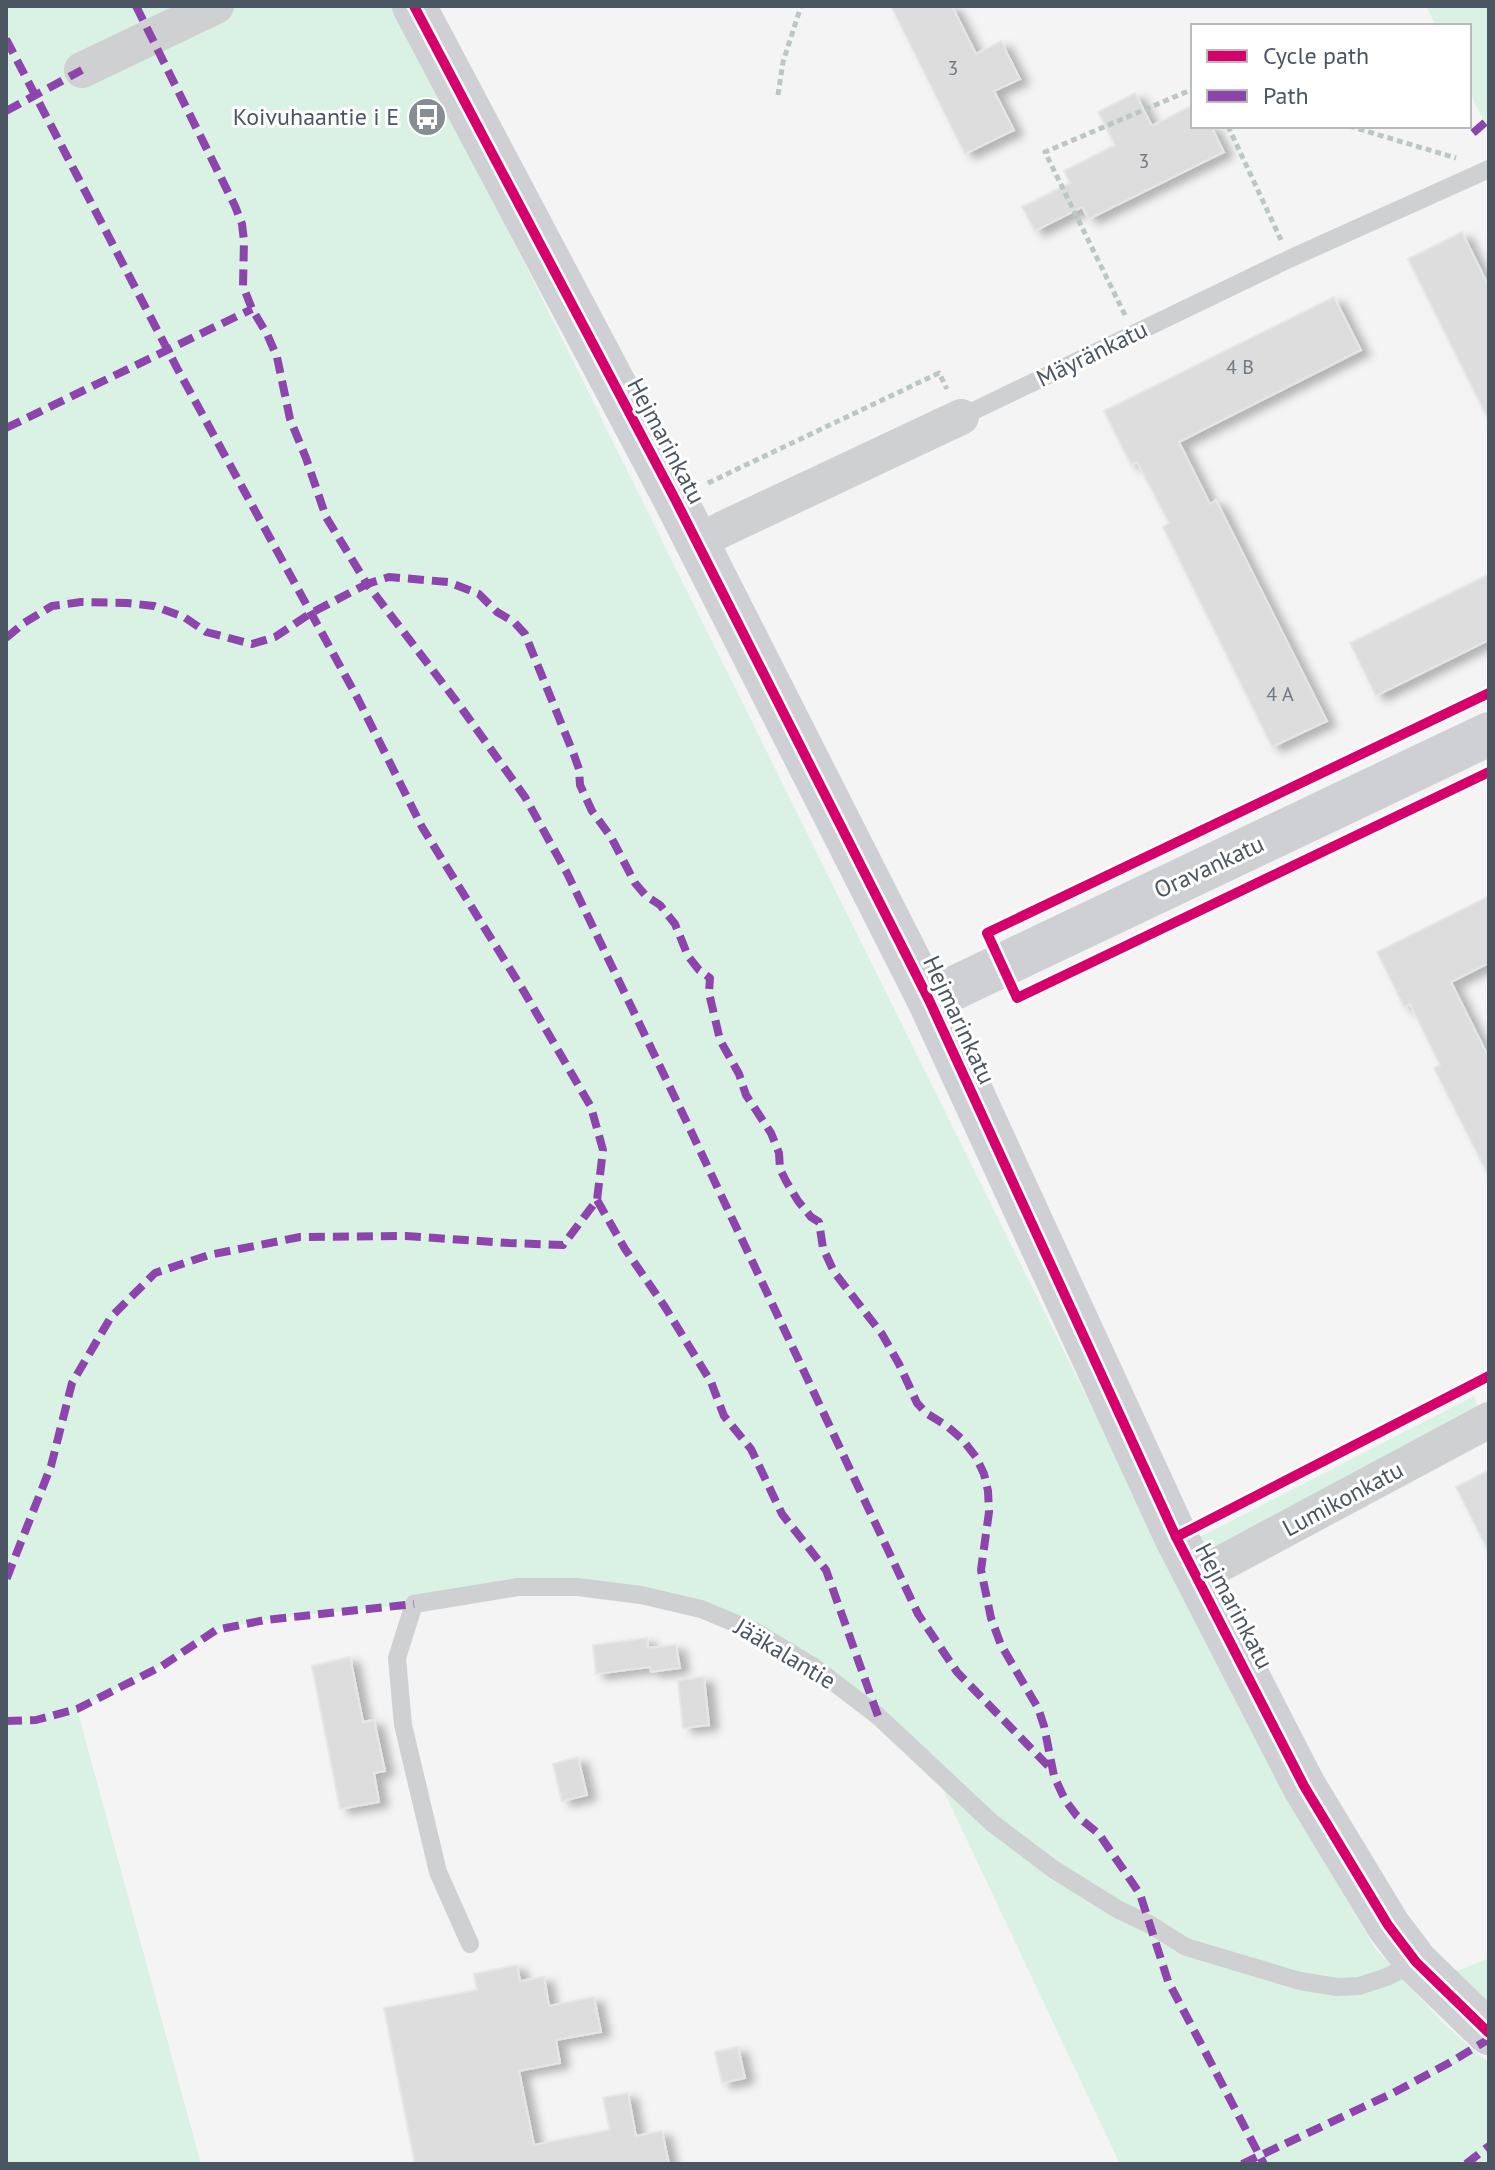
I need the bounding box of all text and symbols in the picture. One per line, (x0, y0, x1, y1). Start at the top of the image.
legend (1191, 24, 1471, 128)
text: Cycle path (1263, 40, 1369, 71)
house number: 3 (948, 55, 958, 81)
text: Path (1263, 80, 1309, 111)
bus stop icon: Koivuhaantie i E (406, 96, 448, 138)
place label: Koivuhaantie i E (233, 101, 399, 132)
house number: 3 (1139, 148, 1149, 174)
street label: Mäyränkatu (1031, 313, 1152, 394)
house number: 4 B (1226, 354, 1254, 380)
street label: Hejmarinkatu (620, 372, 713, 509)
house number: 4 A (1266, 681, 1294, 707)
street label: Oravankatu (1149, 828, 1269, 905)
street label: Hejmarinkatu (916, 951, 1003, 1089)
street label: Lumikonkatu (1277, 1454, 1409, 1543)
street label: Hejmarinkatu (1188, 1537, 1281, 1674)
street label: Jääkalantie (728, 1611, 842, 1696)

